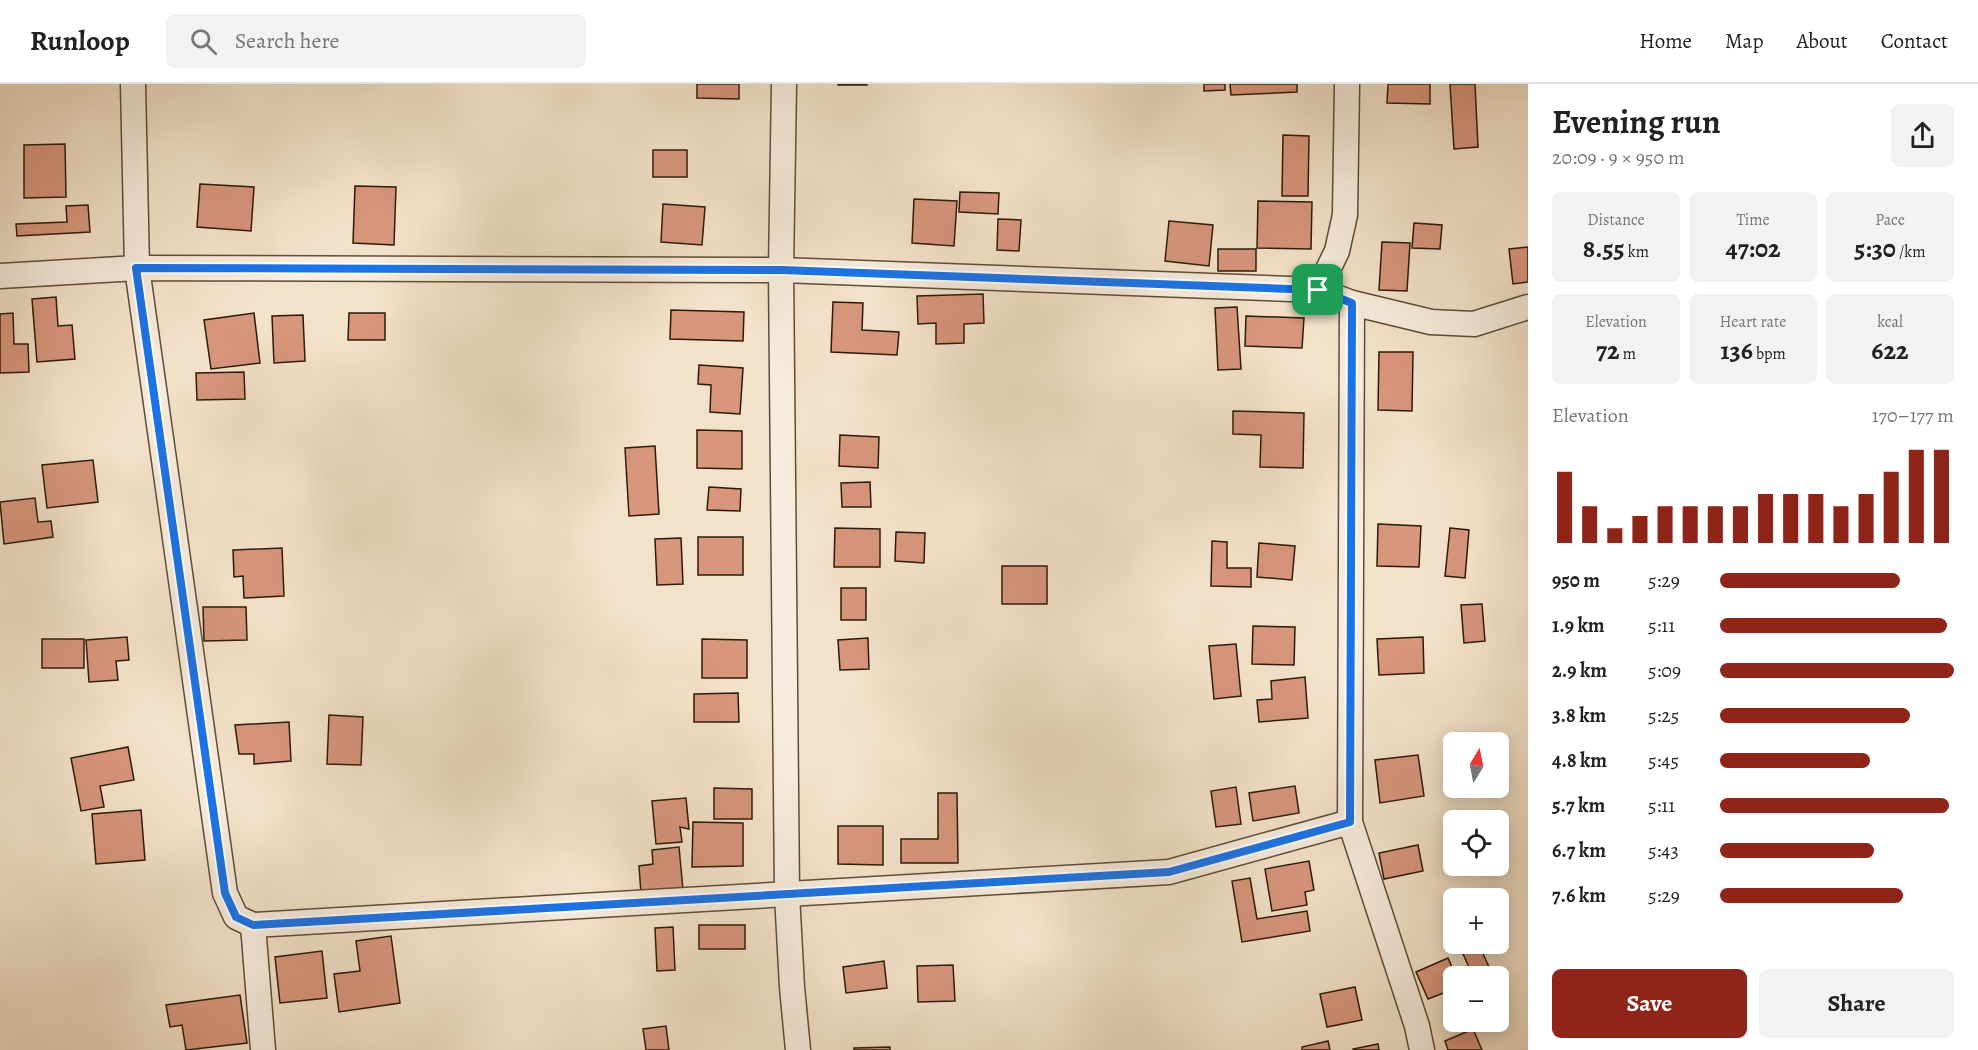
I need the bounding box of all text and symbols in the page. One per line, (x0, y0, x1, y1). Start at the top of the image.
search box (166, 14, 586, 68)
text: Runloop (30, 22, 130, 60)
icon: search (187, 25, 220, 58)
text: Search here (235, 26, 339, 56)
text: Home (1639, 27, 1692, 55)
text: Map (1725, 27, 1763, 55)
text: About (1796, 27, 1848, 55)
text: Contact (1881, 27, 1948, 55)
text: Evening run (1552, 99, 1721, 144)
button: share (1891, 104, 1954, 167)
text: 20:09 · 9 × 950 m (1552, 144, 1685, 171)
text: Distance (1587, 209, 1645, 231)
text: Time (1736, 209, 1770, 231)
text: Pace (1875, 209, 1905, 231)
text: 8.55 (1583, 231, 1625, 266)
text: 47:02 (1725, 231, 1781, 266)
text: 5:30 (1854, 231, 1896, 266)
text: km (1625, 241, 1649, 263)
text: /km (1896, 241, 1926, 263)
pin (1292, 264, 1343, 315)
icon: arrive (1301, 273, 1334, 306)
text: Elevation (1585, 311, 1647, 333)
text: Heart rate (1720, 311, 1786, 333)
text: kcal (1877, 311, 1903, 333)
text: 72 (1596, 333, 1620, 368)
text: 136 (1720, 333, 1753, 368)
text: 622 (1871, 333, 1909, 368)
text: m (1620, 343, 1636, 365)
text: bpm (1753, 343, 1786, 365)
text: Elevation (1552, 402, 1629, 429)
text: 170–177 m (1872, 402, 1954, 429)
text: 950 m (1552, 567, 1600, 594)
text: 5:29 (1648, 567, 1680, 594)
text: 1.9 km (1552, 612, 1605, 639)
text: 5:11 (1648, 612, 1675, 639)
text: 2.9 km (1552, 657, 1607, 684)
text: 5:09 (1648, 657, 1681, 684)
text: 3.8 km (1552, 702, 1606, 729)
text: 5:25 (1648, 702, 1679, 729)
north arrow (1443, 732, 1509, 798)
map controls (1443, 732, 1509, 1032)
text: 4.8 km (1552, 747, 1607, 774)
text: 5:45 (1648, 747, 1679, 774)
text: 5.7 km (1552, 792, 1605, 819)
text: 5:11 (1648, 792, 1675, 819)
button: locate (1443, 810, 1509, 876)
text: 6.7 km (1552, 837, 1606, 864)
text: 5:43 (1648, 837, 1679, 864)
text: 7.6 km (1552, 882, 1606, 909)
text: 5:29 (1648, 882, 1680, 909)
button: + (1443, 888, 1509, 954)
button: − (1443, 966, 1509, 1032)
button: Save (1552, 969, 1747, 1038)
button: Share (1759, 969, 1954, 1038)

